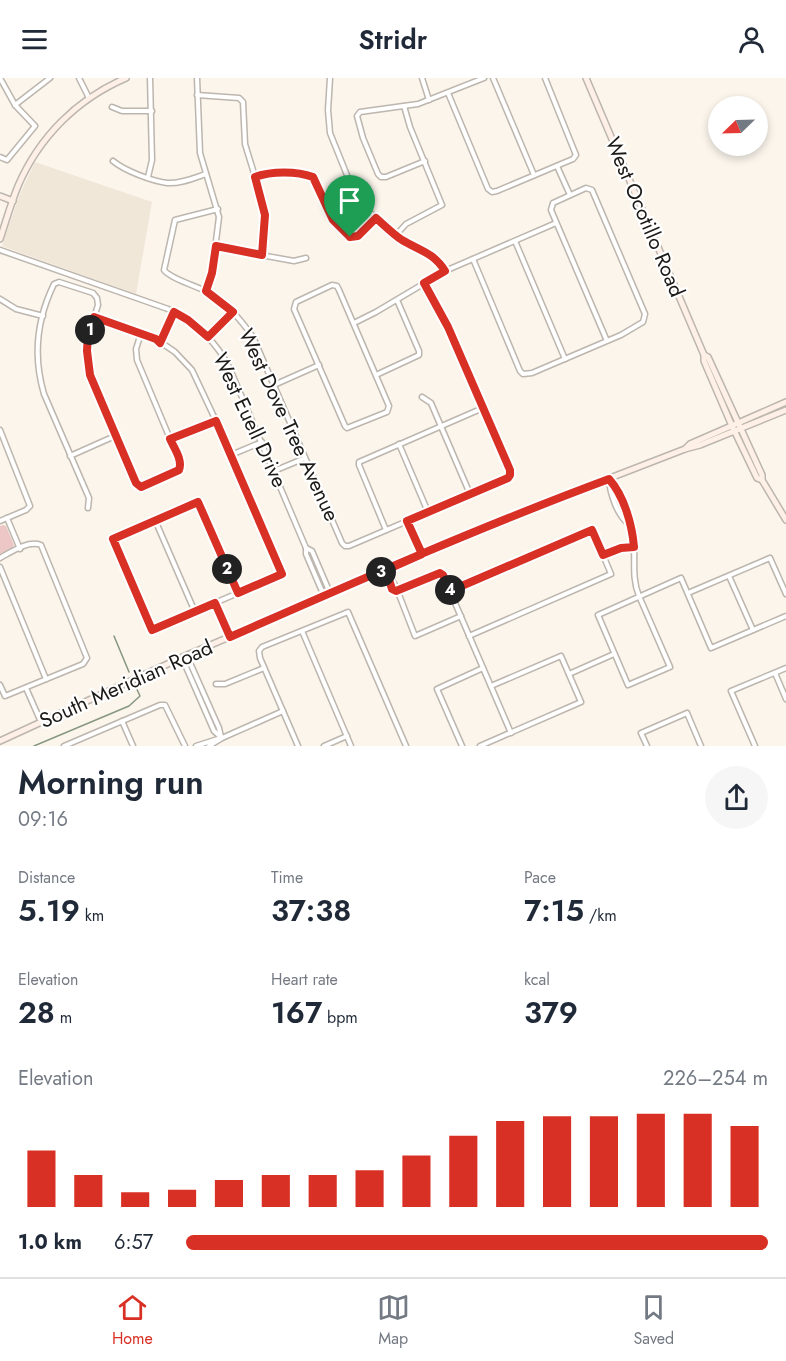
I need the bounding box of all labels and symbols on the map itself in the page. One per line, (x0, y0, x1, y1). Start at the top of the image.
north arrow (708, 96, 768, 156)
street label: West Ocotillo Road (598, 132, 692, 302)
pin (324, 175, 375, 237)
pin: 1 (75, 315, 105, 345)
street label: West Dove Tree Avenue (231, 324, 347, 526)
street label: West Euell Drive (206, 348, 294, 493)
pin: 2 (212, 554, 242, 584)
pin: 3 (366, 557, 396, 587)
pin: 4 (435, 575, 465, 605)
street label: South Meridian Road (34, 632, 218, 736)

